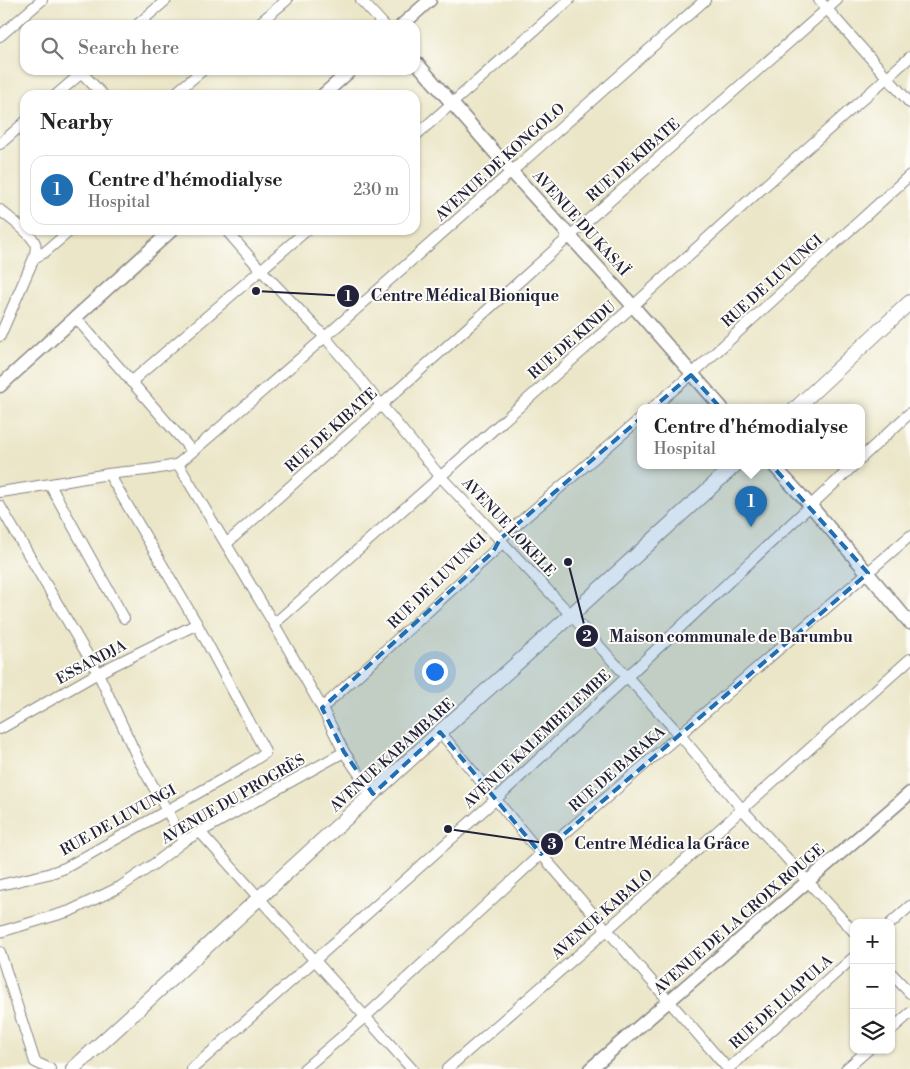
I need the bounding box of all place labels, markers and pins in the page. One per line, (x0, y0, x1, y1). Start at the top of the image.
callout: Centre Médical Bionique (336, 280, 569, 311)
pin: 1 (735, 486, 767, 527)
callout: Maison communale de Barumbu (574, 621, 863, 652)
callout: Centre Médica la Grâce (539, 828, 760, 859)

